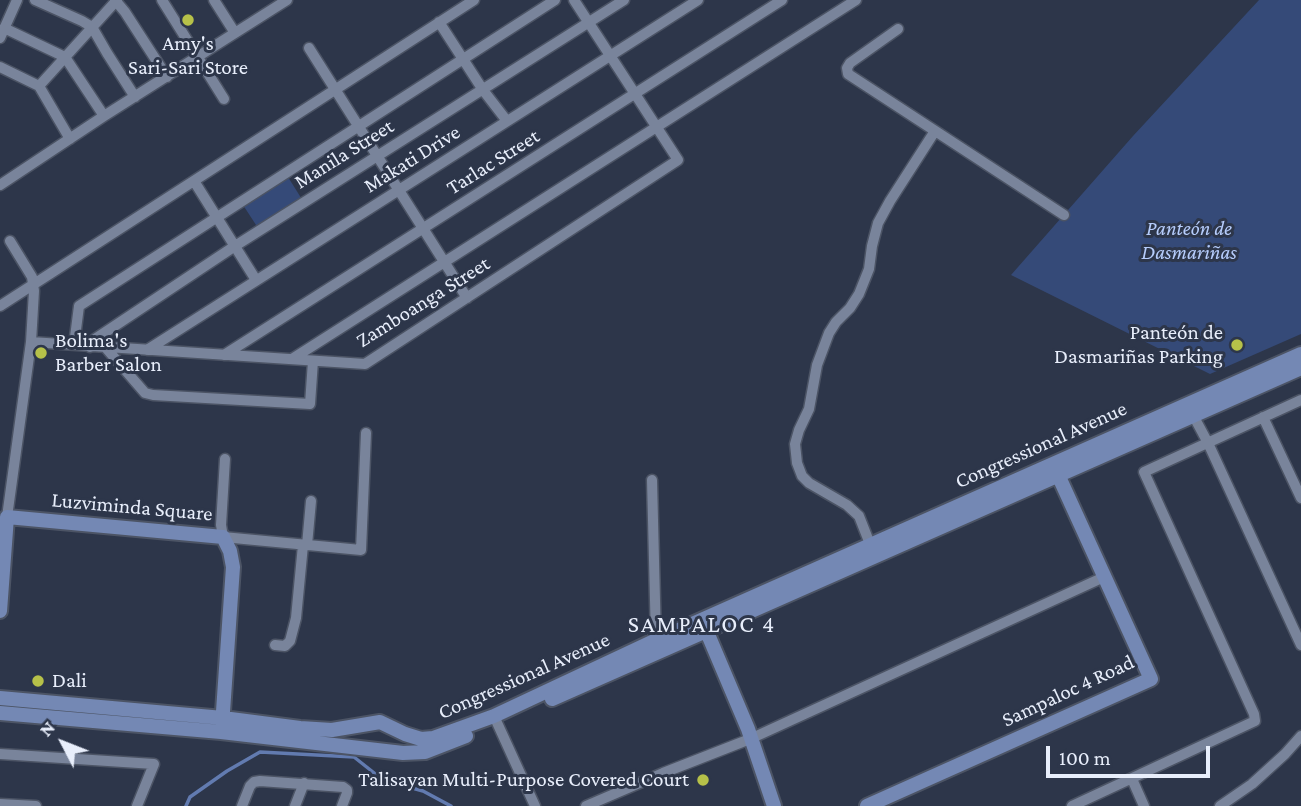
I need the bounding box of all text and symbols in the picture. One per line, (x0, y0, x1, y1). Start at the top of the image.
marker: Amy's Sari-Sari Store (180, 12, 196, 28)
place label: Amy's Sari-Sari Store (128, 31, 248, 81)
street label: Manila Street (290, 114, 398, 194)
street label: Makati Drive (359, 119, 465, 199)
street label: Tarlac Street (442, 124, 544, 200)
park label: Panteón de Dasmariñas (1141, 216, 1237, 266)
street label: Zamboanga Street (352, 251, 494, 353)
place label: Panteón de Dasmariñas Parking (1054, 320, 1223, 370)
place label: Bolima's Barber Salon (55, 328, 162, 378)
marker: Panteón de Dasmariñas Parking (1229, 337, 1245, 353)
marker: Bolima's Barber Salon (33, 345, 49, 361)
street label: Congressional Avenue (951, 396, 1131, 494)
street label: Luzviminda Square (50, 487, 214, 527)
district label: SAMPALOC 4 (629, 611, 775, 639)
street label: Congressional Avenue (434, 627, 614, 725)
street label: Sampaloc 4 Road (998, 649, 1138, 733)
place label: Dali (52, 668, 87, 694)
marker: Dali (30, 673, 46, 689)
north arrow (28, 708, 98, 778)
text: N (35, 717, 59, 740)
scale bar (1049, 732, 1214, 776)
text: 100 m (1059, 746, 1111, 770)
place label: Talisayan Multi-Purpose Covered Court (358, 767, 689, 793)
marker: Talisayan Multi-Purpose Covered Court (695, 772, 711, 788)

